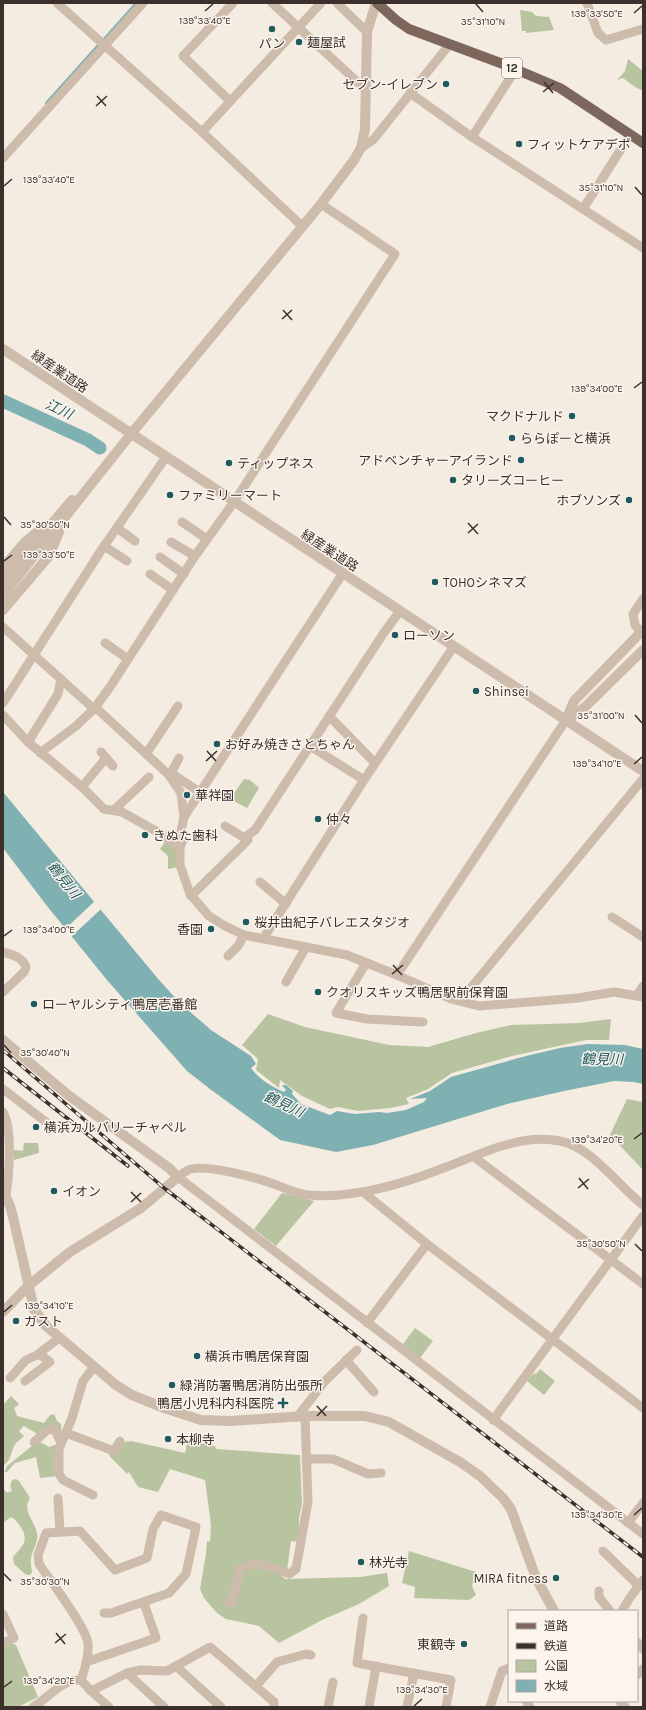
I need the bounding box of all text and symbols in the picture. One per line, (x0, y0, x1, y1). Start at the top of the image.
text: 139°33'50"E (571, 8, 623, 20)
text: 139°33'40"E (179, 15, 231, 27)
text: 35°31'10"N (461, 16, 505, 28)
marker: パン (267, 24, 277, 34)
place label: 麺屋試 (307, 35, 346, 50)
place label: パン (259, 36, 285, 51)
marker: 麺屋試 (294, 37, 304, 47)
road number: 12 (502, 58, 522, 78)
place label: セブン-イレブン (342, 77, 438, 92)
marker: セブン-イレブン (441, 79, 451, 89)
place label: フィットケアデポ (527, 137, 631, 152)
marker: フィットケアデポ (514, 139, 524, 149)
text: 139°33'40"E (23, 174, 75, 186)
text: 35°31'10"N (579, 182, 623, 194)
street label: 緑産業道路 (29, 347, 91, 396)
text: 139°34'00"E (571, 383, 623, 395)
water label: 江川 (43, 396, 77, 424)
place label: マクドナルド (486, 409, 564, 424)
marker: マクドナルド (567, 411, 577, 421)
place label: ららぽーと横浜 (520, 431, 611, 446)
marker: ららぽーと横浜 (507, 433, 517, 443)
place label: アドベンチャーアイランド (358, 453, 513, 468)
marker: アドベンチャーアイランド (516, 455, 526, 465)
place label: ティップネス (237, 456, 314, 471)
marker: ティップネス (224, 458, 234, 468)
place label: タリーズコーヒー (461, 473, 564, 488)
marker: タリーズコーヒー (448, 475, 458, 485)
place label: ファミリーマート (178, 488, 282, 503)
marker: ファミリーマート (165, 490, 175, 500)
place label: ホブソンズ (556, 493, 621, 508)
marker: ホブソンズ (624, 495, 634, 505)
text: 35°30'50"N (20, 519, 70, 531)
street label: 緑産業道路 (298, 526, 361, 574)
text: 139°33'50"E (23, 549, 75, 561)
place label: TOHOシネマズ (443, 575, 527, 590)
marker: TOHOシネマズ (430, 577, 440, 587)
place label: ローソン (403, 628, 455, 643)
marker: ローソン (390, 630, 400, 640)
place label: Shinsei (484, 684, 529, 699)
marker: Shinsei (471, 686, 481, 696)
text: 35°31'00"N (577, 710, 625, 722)
place label: お好み焼きさとちゃん (225, 737, 355, 752)
marker: お好み焼きさとちゃん (212, 739, 222, 749)
text: 139°34'10"E (572, 758, 622, 770)
place label: 華祥園 (195, 788, 234, 803)
marker: 華祥園 (182, 790, 192, 800)
place label: 仲々 (326, 812, 352, 827)
marker: 仲々 (313, 814, 323, 824)
place label: きぬた歯科 (153, 828, 218, 843)
marker: きぬた歯科 (140, 830, 150, 840)
water label: 鶴見川 (44, 859, 85, 904)
place label: 桜井由紀子バレエスタジオ (254, 915, 410, 930)
marker: 桜井由紀子バレエスタジオ (241, 917, 251, 927)
place label: 香園 (177, 922, 203, 937)
text: 139°34'00"E (23, 924, 75, 936)
marker: 香園 (206, 924, 216, 934)
place label: クオリスキッズ鴨居駅前保育園 (326, 985, 508, 1000)
marker: クオリスキッズ鴨居駅前保育園 (313, 987, 323, 997)
place label: ローヤルシティ鴨居壱番館 (42, 997, 197, 1012)
marker: ローヤルシティ鴨居壱番館 (29, 999, 39, 1009)
text: 35°30'40"N (20, 1047, 70, 1059)
water label: 鶴見川 (581, 1051, 625, 1068)
water label: 鶴見川 (261, 1088, 308, 1122)
place label: 横浜カルバリーチャペル (44, 1120, 187, 1135)
marker: 横浜カルバリーチャペル (31, 1122, 41, 1132)
text: 139°34'20"E (571, 1134, 623, 1146)
place label: イオン (62, 1184, 101, 1199)
marker: イオン (49, 1186, 59, 1196)
text: 35°30'50"N (576, 1238, 626, 1250)
text: 139°34'10"E (24, 1300, 74, 1312)
place label: ガスト (24, 1314, 63, 1329)
marker: ガスト (11, 1316, 21, 1326)
place label: 横浜市鴨居保育園 (205, 1349, 309, 1364)
marker: 横浜市鴨居保育園 (192, 1351, 202, 1361)
place label: 緑消防署鴨居消防出張所 (180, 1378, 323, 1393)
marker: 緑消防署鴨居消防出張所 (167, 1380, 177, 1390)
place label: 鴨居小児科内科医院 (157, 1396, 274, 1411)
marker: 鴨居小児科内科医院 (277, 1397, 289, 1409)
place label: 本柳寺 (176, 1432, 215, 1447)
marker: 本柳寺 (163, 1434, 173, 1444)
text: 139°34'30"E (571, 1509, 623, 1521)
place label: 林光寺 (369, 1555, 408, 1570)
marker: 林光寺 (356, 1557, 366, 1567)
place label: MIRA fitness (473, 1571, 548, 1586)
marker: MIRA fitness (551, 1573, 561, 1583)
text: 35°30'30"N (20, 1576, 70, 1588)
legend (508, 1610, 638, 1702)
text: 道路 (544, 1619, 568, 1633)
place label: 東観寺 (417, 1637, 456, 1652)
marker: 東観寺 (459, 1639, 469, 1649)
text: 鉄道 (544, 1639, 568, 1653)
text: 公園 (544, 1659, 568, 1673)
text: 139°34'20"E (23, 1675, 75, 1687)
text: 水域 (544, 1679, 568, 1693)
text: 139°34'30"E (396, 1684, 448, 1696)

